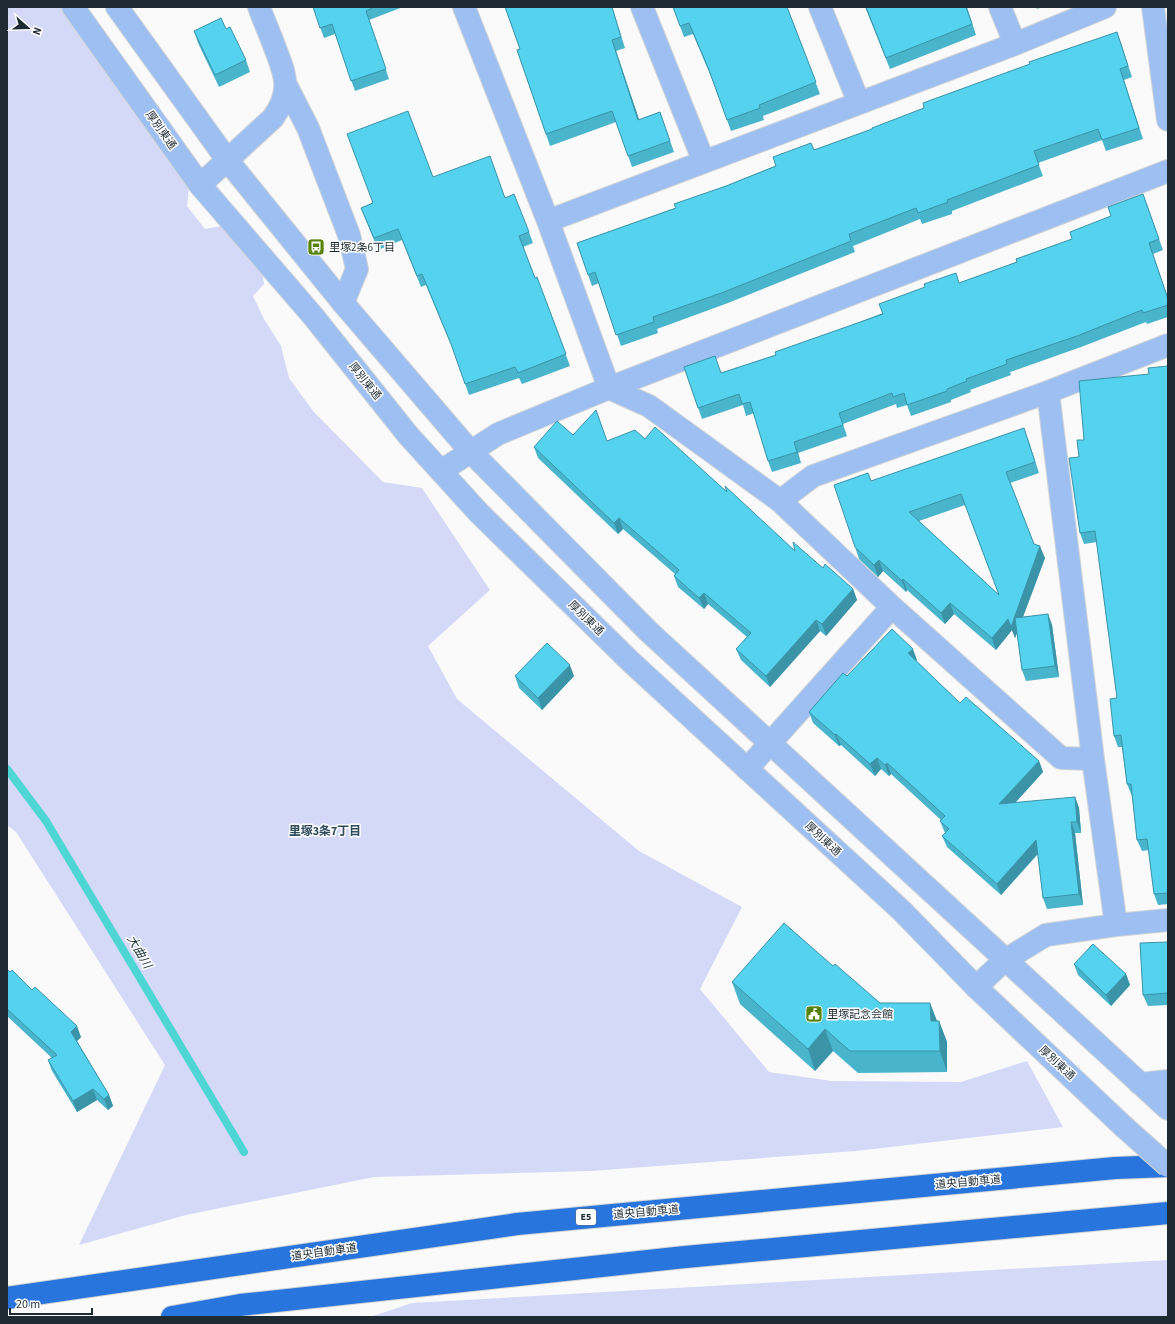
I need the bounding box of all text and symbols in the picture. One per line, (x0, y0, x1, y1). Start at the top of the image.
north arrow (8, 8, 48, 48)
text: N (29, 25, 45, 37)
street label: 厚別東通 (142, 108, 180, 152)
bus stop icon: 里塚2条6丁目 (306, 237, 326, 257)
place label: 里塚2条6丁目 (329, 240, 395, 255)
street label: 厚別東通 (345, 359, 385, 403)
street label: 厚別東通 (565, 597, 607, 639)
street label: 厚別東通 (802, 819, 844, 859)
district label: 里塚3条7丁目 (289, 823, 361, 840)
water label: 大曲川 (122, 932, 157, 974)
public building icon: 里塚記念会館 (804, 1004, 824, 1024)
place label: 里塚記念会館 (827, 1007, 893, 1022)
street label: 厚別東通 (1036, 1043, 1078, 1083)
street label: 道央自動車道 (934, 1172, 1002, 1192)
street label: 道央自動車道 (612, 1202, 680, 1222)
road number: E5 (576, 1209, 596, 1225)
street label: 道央自動車道 (290, 1240, 358, 1264)
scale bar (10, 1290, 92, 1316)
text: 20 m (16, 1296, 40, 1313)

